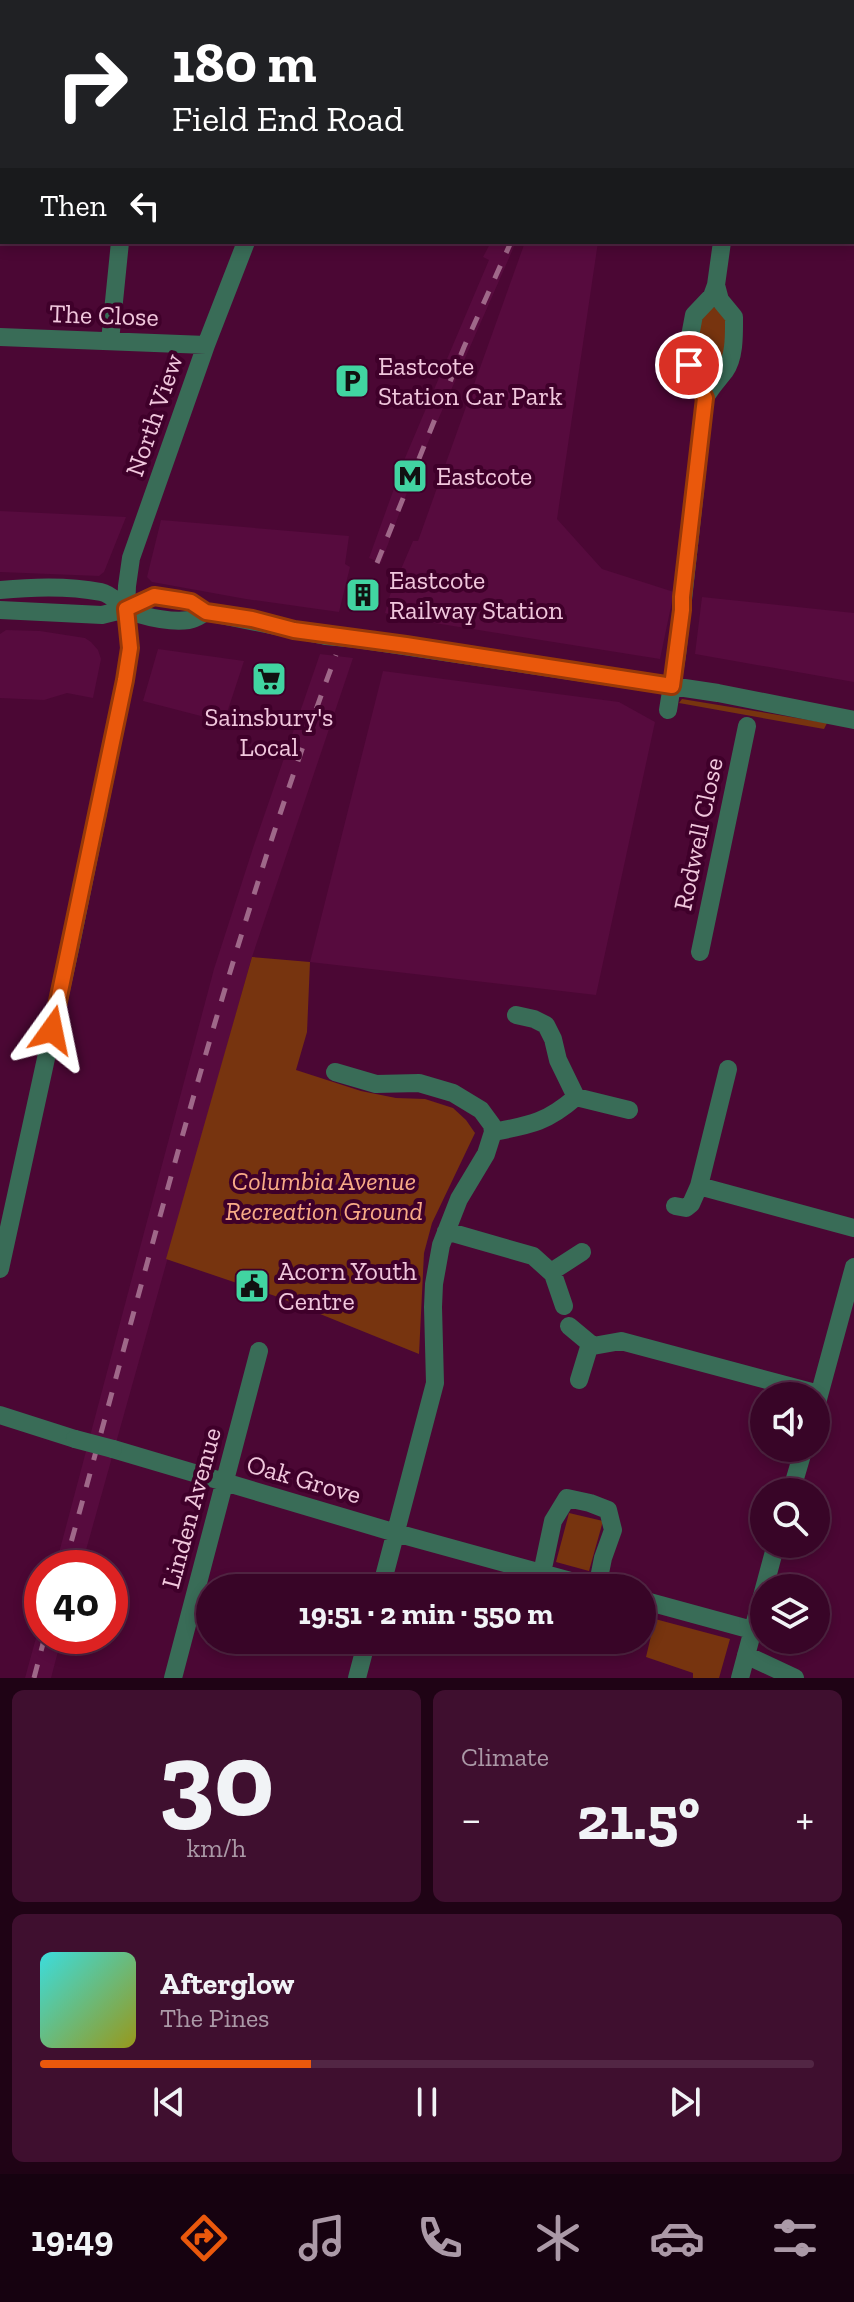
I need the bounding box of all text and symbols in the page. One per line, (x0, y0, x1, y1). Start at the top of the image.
text: 180 m (172, 29, 317, 96)
icon: right (40, 32, 144, 136)
text: Field End Road (172, 97, 404, 140)
icon: left (123, 184, 167, 228)
text: Then (40, 188, 107, 224)
street label: The Close (49, 297, 159, 333)
pin (655, 331, 723, 399)
icon: arrive (667, 343, 711, 387)
street label: North View (118, 350, 190, 480)
place label: Eastcote Station Car Park (378, 350, 563, 412)
parking icon: Eastcote Station Car Park (333, 362, 371, 400)
metro station icon: Eastcote (391, 457, 429, 495)
place label: Eastcote (436, 460, 532, 492)
place label: Eastcote Railway Station (389, 564, 563, 626)
building icon: Eastcote Railway Station (344, 576, 382, 614)
supermarket icon: Sainsbury's Local (250, 660, 288, 698)
place label: Sainsbury's Local (204, 701, 334, 763)
street label: Rodwell Close (666, 755, 730, 913)
position arrow (10.0, 988, 94.0, 1072)
park label: Columbia Avenue Recreation Ground (225, 1165, 423, 1227)
place label: Acorn Youth Centre (278, 1255, 417, 1317)
public building icon: Acorn Youth Centre (233, 1267, 271, 1305)
map controls (750, 1382, 830, 1654)
button: sound (750, 1382, 830, 1462)
street label: Linden Avenue (154, 1424, 228, 1592)
street label: Oak Grove (243, 1447, 365, 1511)
button: search (750, 1478, 830, 1558)
speed limit sign: 40 (24, 1550, 128, 1654)
button: layers (750, 1574, 830, 1654)
text: 19:51 · 2 min · 550 m (299, 1596, 553, 1632)
text: 30 (159, 1717, 274, 1842)
text: Climate (461, 1741, 549, 1773)
text: 21.5° (577, 1782, 700, 1854)
text: − (461, 1792, 482, 1845)
text: + (795, 1792, 814, 1845)
text: km/h (187, 1832, 246, 1864)
text: Afterglow (160, 1966, 294, 2002)
text: The Pines (160, 2002, 270, 2034)
icon: previous (147, 2080, 191, 2124)
icon: pause (405, 2080, 449, 2124)
icon: next (663, 2080, 707, 2124)
icon: directions (176, 2210, 232, 2266)
icon: music (294, 2210, 350, 2266)
icon: phone (412, 2210, 468, 2266)
icon: climate (530, 2210, 586, 2266)
icon: car (649, 2210, 705, 2266)
icon: filters (767, 2210, 823, 2266)
text: 19:49 (31, 2217, 114, 2260)

